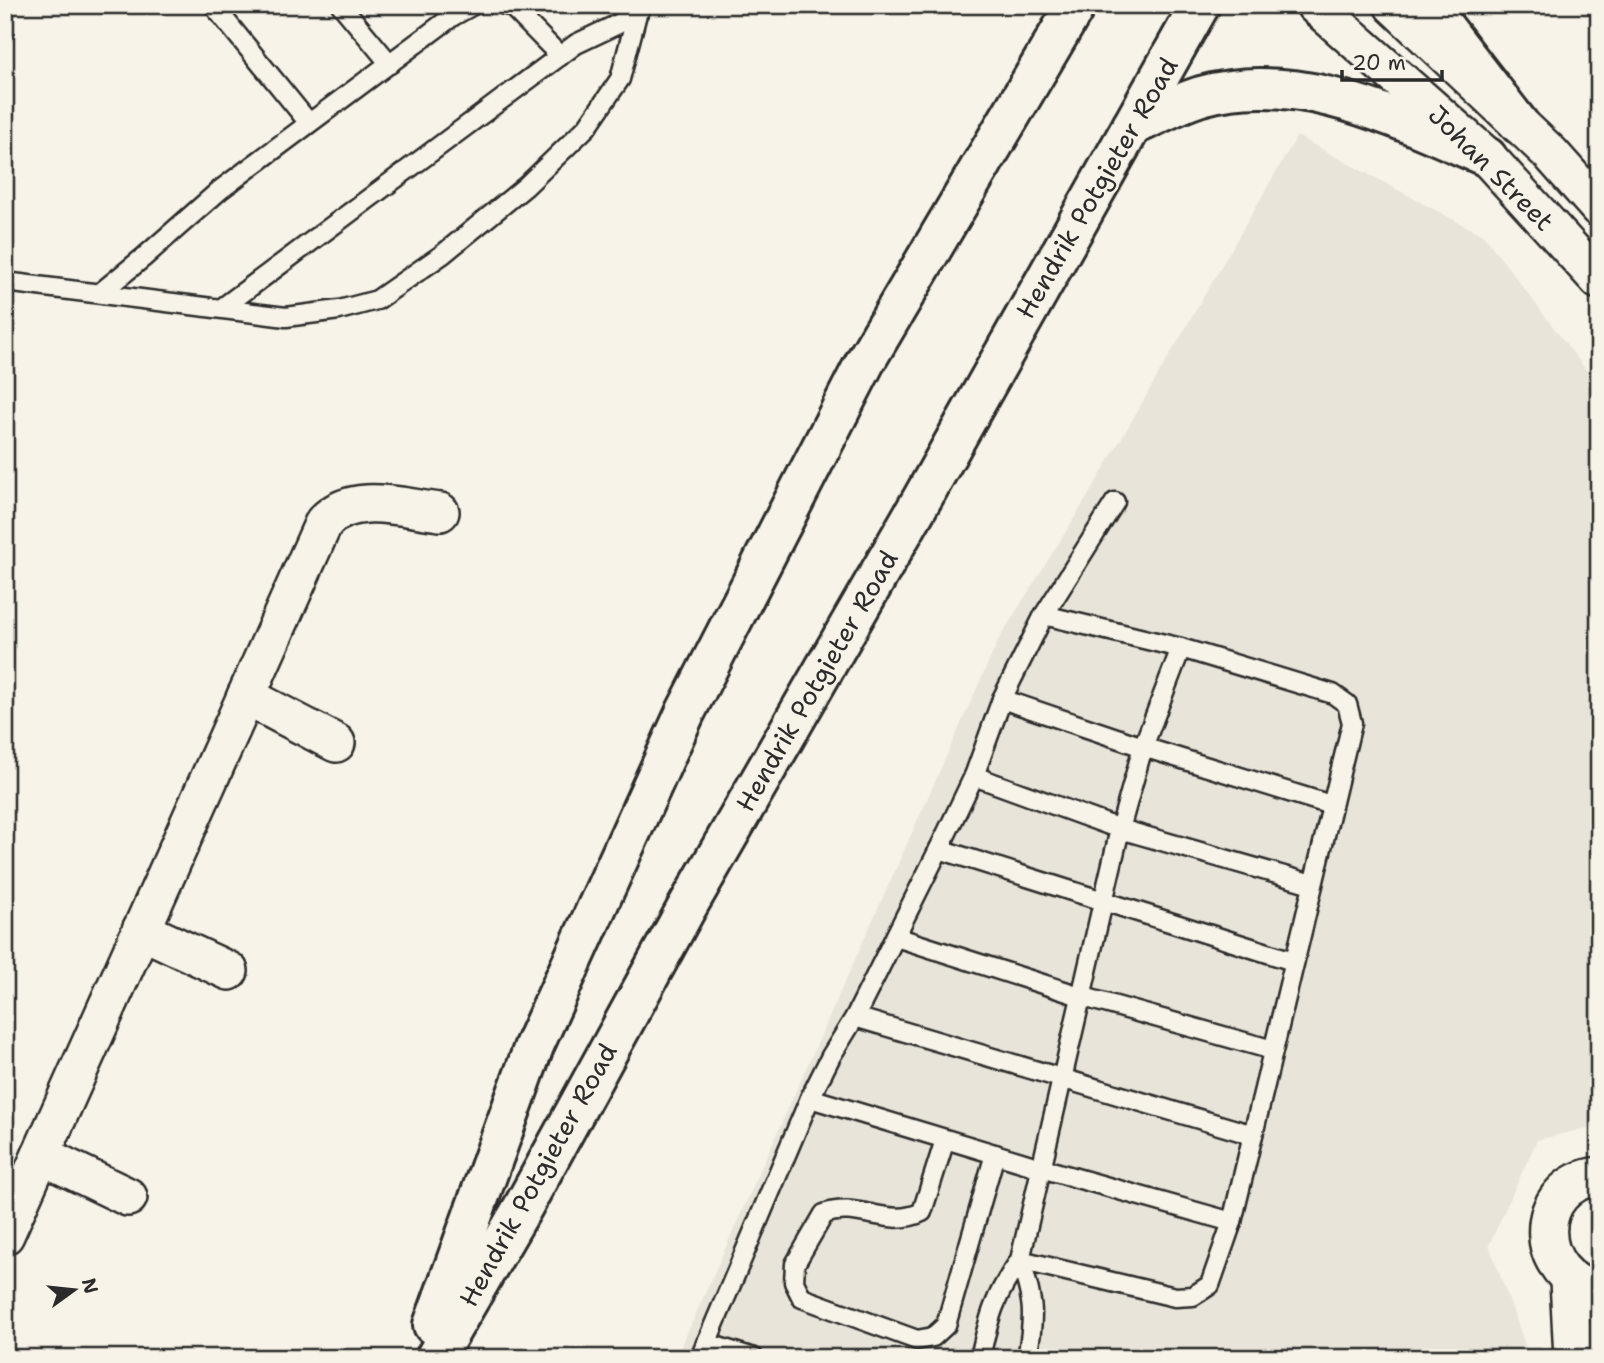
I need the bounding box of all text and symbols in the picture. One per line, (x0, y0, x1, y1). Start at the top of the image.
scale bar (1342, 38, 1441, 82)
text: 20 m (1352, 49, 1406, 77)
street label: Hendrik Potgieter Road (1007, 51, 1186, 325)
street label: Johan Street (1421, 97, 1562, 238)
street label: Hendrik Potgieter Road (727, 544, 906, 818)
street label: Hendrik Potgieter Road (451, 1037, 625, 1313)
north arrow (38, 1254, 108, 1324)
text: N (76, 1275, 104, 1296)

